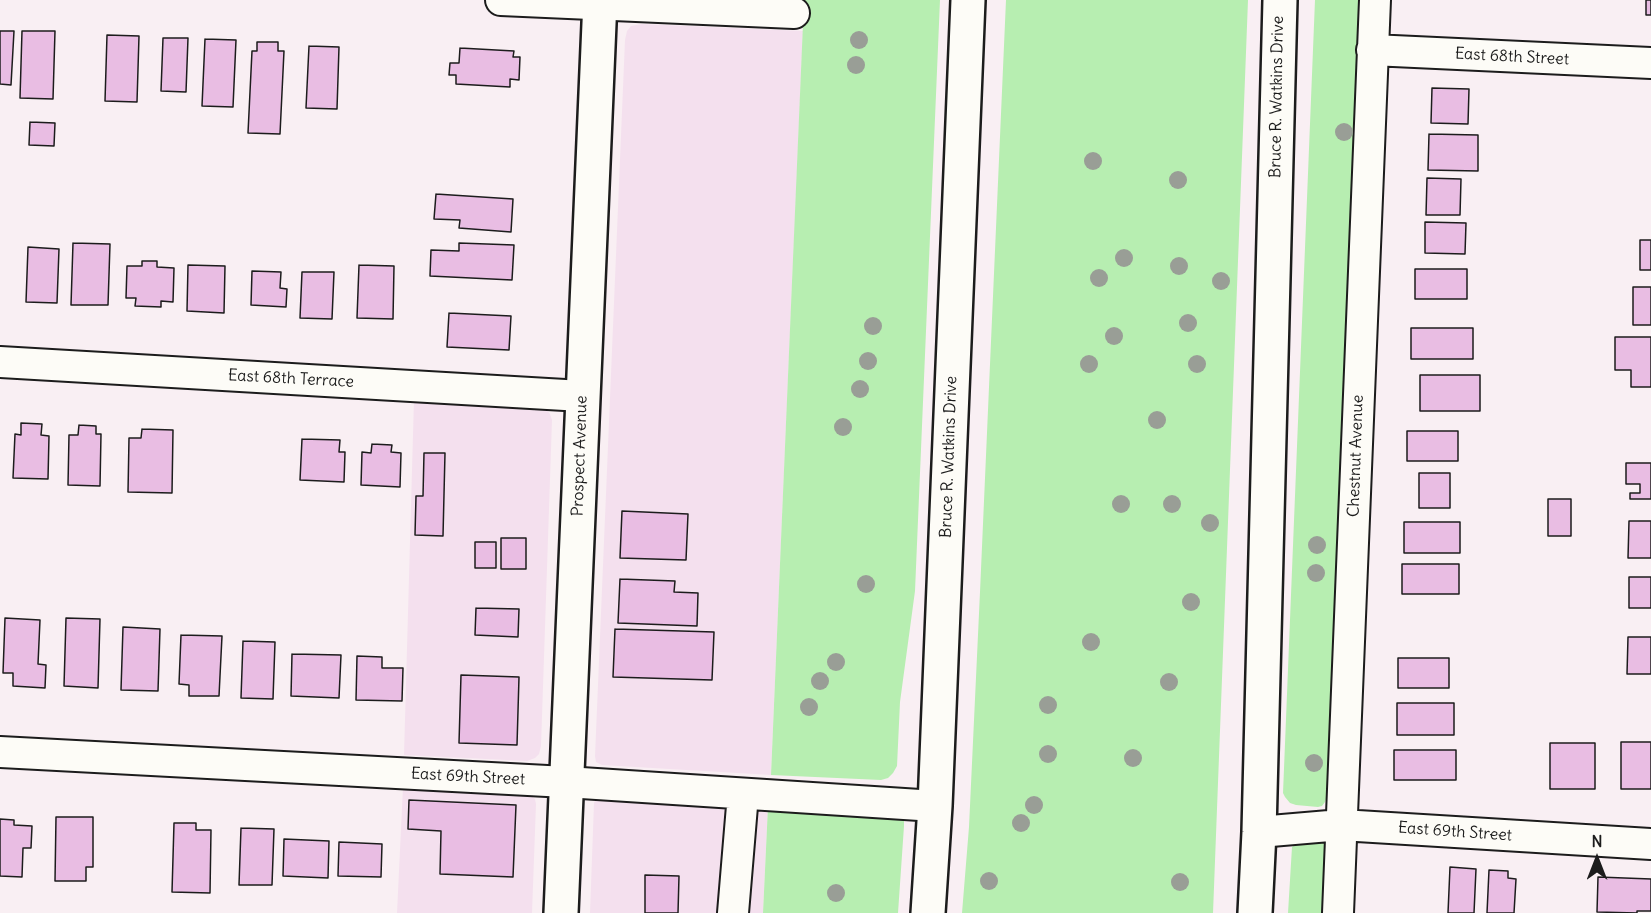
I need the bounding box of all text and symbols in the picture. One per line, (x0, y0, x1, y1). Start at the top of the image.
street label: Bruce R. Watkins Drive (1266, 16, 1288, 178)
street label: East 68th Street (1454, 44, 1570, 70)
street label: East 68th Terrace (228, 366, 354, 392)
street label: Bruce R. Watkins Drive (937, 376, 961, 538)
street label: Chestnut Avenue (1344, 394, 1368, 518)
street label: Prospect Avenue (568, 395, 592, 517)
street label: East 69th Street (410, 764, 526, 790)
street label: East 69th Street (1397, 818, 1513, 846)
north arrow (1567, 829, 1627, 889)
text: N (1591, 831, 1603, 851)

